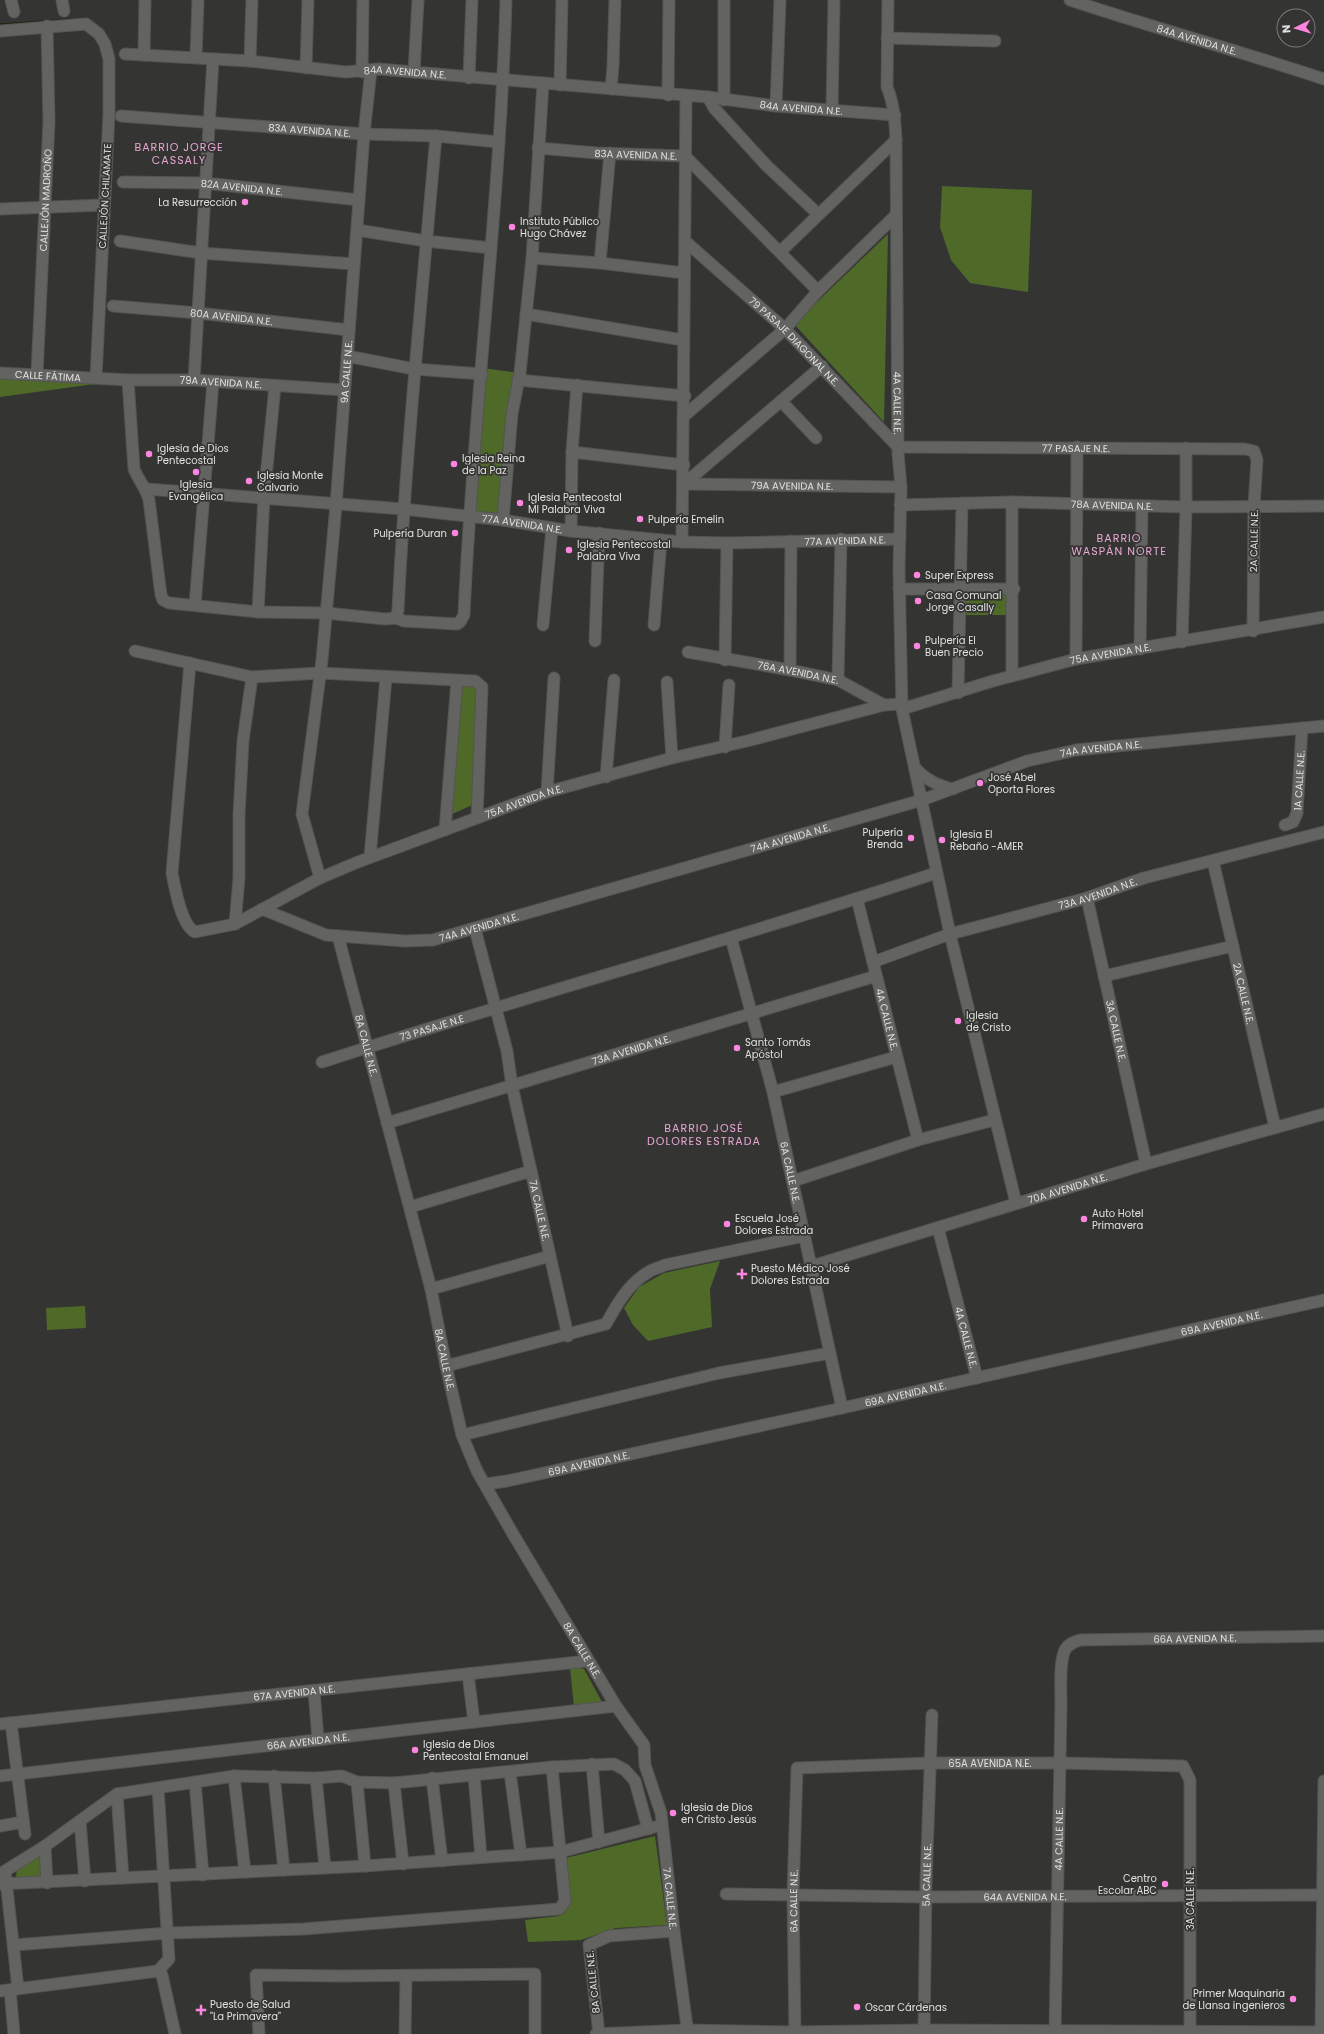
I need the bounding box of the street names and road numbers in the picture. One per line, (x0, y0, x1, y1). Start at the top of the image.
street label: 84A AVENIDA N.E. (1155, 20, 1239, 59)
street label: 84A AVENIDA N.E. (363, 61, 447, 82)
street label: 84A AVENIDA N.E. (759, 96, 843, 119)
street label: 83A AVENIDA N.E. (268, 119, 351, 140)
street label: CALLEJÓN CHILAMATE (95, 143, 115, 249)
street label: 83A AVENIDA N.E. (594, 145, 677, 163)
street label: CALLEJÓN MADROÑO (35, 149, 55, 252)
street label: 82A AVENIDA N.E. (201, 175, 284, 199)
street label: 79 PASAJE DIAGONAL N.E. (746, 293, 843, 389)
street label: 80A AVENIDA N.E. (190, 305, 274, 329)
street label: 9A CALLE N.E. (336, 340, 356, 404)
street label: CALLE FÁTIMA (15, 366, 82, 385)
street label: 4A CALLE N.E. (890, 371, 905, 435)
street label: 79A AVENIDA N.E. (180, 372, 262, 392)
street label: 77 PASAJE N.E. (1042, 440, 1110, 456)
street label: 79A AVENIDA N.E. (751, 477, 833, 494)
street label: 78A AVENIDA N.E. (1071, 496, 1153, 514)
street label: 77A AVENIDA N.E. (481, 510, 564, 537)
street label: 2A CALLE N.E. (1246, 510, 1262, 572)
street label: 77A AVENIDA N.E. (804, 532, 886, 549)
street label: 75A AVENIDA N.E. (1068, 639, 1152, 668)
street label: 76A AVENIDA N.E. (756, 657, 840, 687)
street label: 74A AVENIDA N.E. (1058, 736, 1142, 761)
street label: 1A CALLE N.E. (1290, 750, 1308, 811)
street label: 75A AVENIDA N.E. (483, 780, 565, 822)
street label: 74A AVENIDA N.E. (749, 819, 832, 856)
street label: 73A AVENIDA N.E. (1057, 874, 1139, 913)
street label: 74A AVENIDA N.E. (437, 908, 520, 945)
street label: 2A CALLE N.E. (1229, 961, 1258, 1026)
street label: 4A CALLE N.E. (872, 987, 902, 1052)
street label: 3A CALLE N.E. (1102, 999, 1131, 1063)
street label: 73 PASAJE N.E (398, 1011, 466, 1044)
street label: 8A CALLE N.E. (352, 1013, 382, 1078)
street label: 73A AVENIDA N.E. (590, 1031, 673, 1069)
street label: 6A CALLE N.E. (777, 1140, 805, 1205)
street label: 70A AVENIDA N.E. (1026, 1169, 1109, 1207)
street label: 7A CALLE N.E. (526, 1178, 554, 1242)
street label: 4A CALLE N.E. (951, 1305, 982, 1370)
street label: 69A AVENIDA N.E. (1179, 1307, 1264, 1339)
street label: 8A CALLE N.E. (431, 1327, 459, 1392)
street label: 69A AVENIDA N.E. (863, 1377, 948, 1410)
street label: 69A AVENIDA N.E. (547, 1447, 631, 1479)
street label: 8A CALLE N.E. (560, 1619, 605, 1681)
street label: 66A AVENIDA N.E. (1153, 1630, 1237, 1646)
street label: 67A AVENIDA N.E. (253, 1681, 336, 1704)
street label: 66A AVENIDA N.E. (266, 1729, 350, 1753)
street label: 65A AVENIDA N.E. (948, 1756, 1031, 1771)
street label: 4A CALLE N.E. (1050, 1807, 1067, 1871)
street label: 5A CALLE N.E. (918, 1843, 935, 1907)
street label: 7A CALLE N.E. (660, 1867, 681, 1930)
street label: 3A CALLE N.E. (1183, 1868, 1198, 1930)
street label: 6A CALLE N.E. (785, 1869, 801, 1933)
street label: 64A AVENIDA N.E. (983, 1889, 1067, 1904)
street label: 8A CALLE N.E. (582, 1950, 604, 2014)

